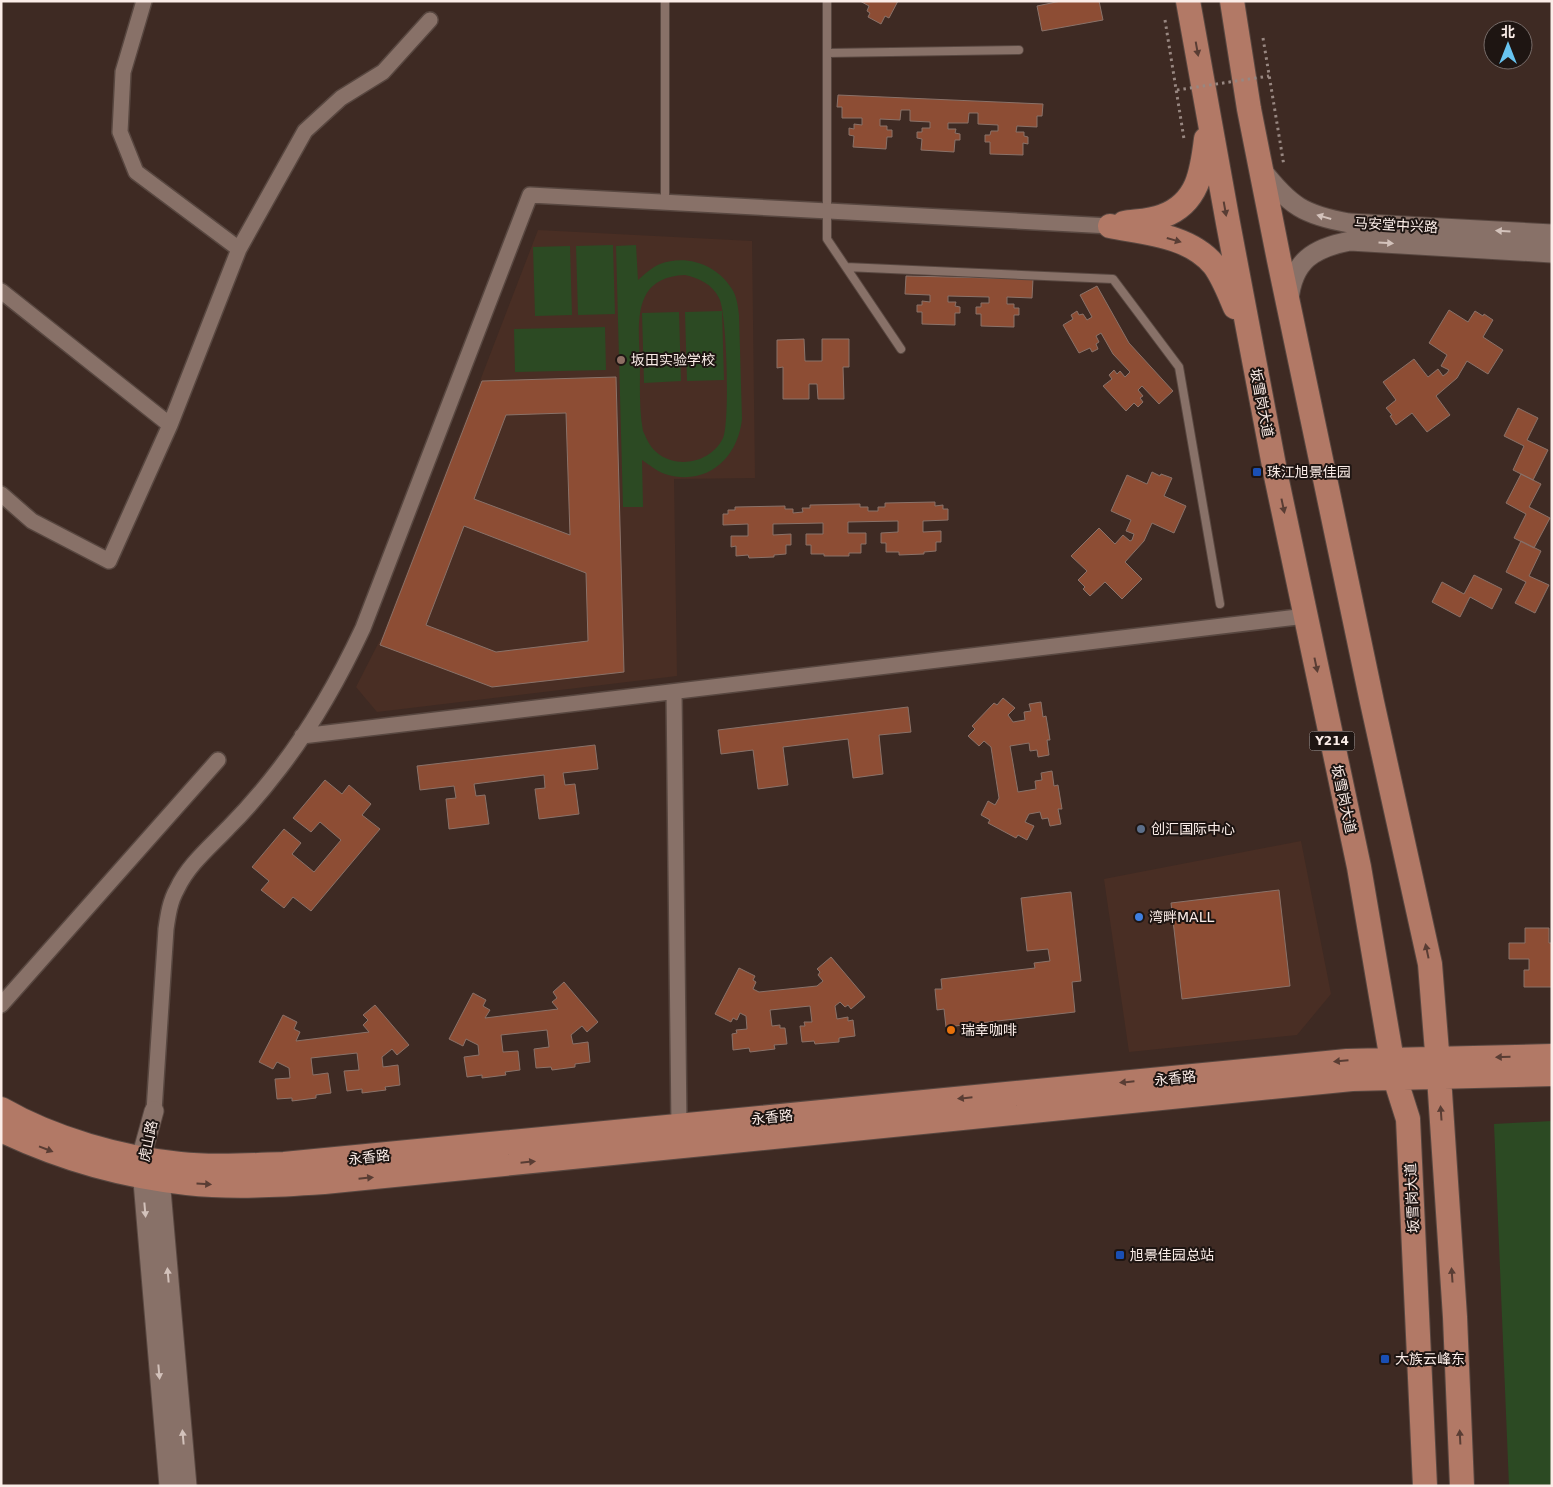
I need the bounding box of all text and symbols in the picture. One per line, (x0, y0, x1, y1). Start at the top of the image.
north arrow (1483, 20, 1533, 70)
text: 北 (1501, 24, 1515, 40)
one-way arrow (1193, 42, 1201, 58)
one-way arrow (1222, 202, 1230, 218)
one-way arrow (1316, 213, 1331, 221)
street label: 马安堂中兴路 (1354, 215, 1438, 235)
one-way arrow (1495, 227, 1511, 235)
one-way arrow (1167, 236, 1182, 244)
one-way arrow (1378, 240, 1394, 248)
place label: 坂田实验学校 (631, 352, 715, 368)
marker: 坂田实验学校 (615, 354, 627, 366)
street label: 坂雪岗大道 (1247, 367, 1277, 439)
place label: 珠江旭景佳园 (1267, 464, 1351, 480)
marker: 珠江旭景佳园 (1251, 466, 1263, 478)
one-way arrow (1279, 499, 1287, 514)
one-way arrow (1312, 658, 1320, 673)
road number: Y214 (1310, 731, 1354, 750)
street label: 坂雪岗大道 (1329, 763, 1359, 835)
place label: 创汇国际中心 (1151, 821, 1235, 837)
marker: 创汇国际中心 (1135, 823, 1147, 835)
place label: 湾畔MALL (1149, 909, 1214, 925)
marker: 湾畔MALL (1133, 911, 1145, 923)
one-way arrow (1423, 943, 1431, 958)
place label: 瑞幸咖啡 (961, 1022, 1017, 1038)
marker: 瑞幸咖啡 (945, 1024, 957, 1036)
one-way arrow (1495, 1053, 1511, 1061)
one-way arrow (1332, 1058, 1348, 1066)
street label: 永香路 (1153, 1068, 1197, 1088)
one-way arrow (1118, 1078, 1134, 1086)
one-way arrow (957, 1094, 973, 1102)
one-way arrow (1437, 1104, 1445, 1120)
street label: 永香路 (750, 1107, 794, 1127)
street label: 虎山路 (136, 1119, 160, 1163)
one-way arrow (39, 1145, 54, 1153)
street label: 永香路 (347, 1147, 391, 1167)
one-way arrow (520, 1158, 536, 1166)
street label: 坂雪岗大道 (1402, 1163, 1422, 1233)
one-way arrow (358, 1174, 374, 1182)
one-way arrow (196, 1180, 212, 1188)
one-way arrow (142, 1203, 150, 1219)
place label: 旭景佳园总站 (1130, 1247, 1214, 1263)
marker: 旭景佳园总站 (1114, 1249, 1126, 1261)
one-way arrow (1448, 1266, 1456, 1282)
one-way arrow (164, 1267, 172, 1283)
place label: 大族云峰东 (1395, 1351, 1465, 1367)
marker: 大族云峰东 (1379, 1353, 1391, 1365)
one-way arrow (155, 1365, 163, 1381)
one-way arrow (179, 1429, 187, 1445)
one-way arrow (1456, 1429, 1464, 1445)

